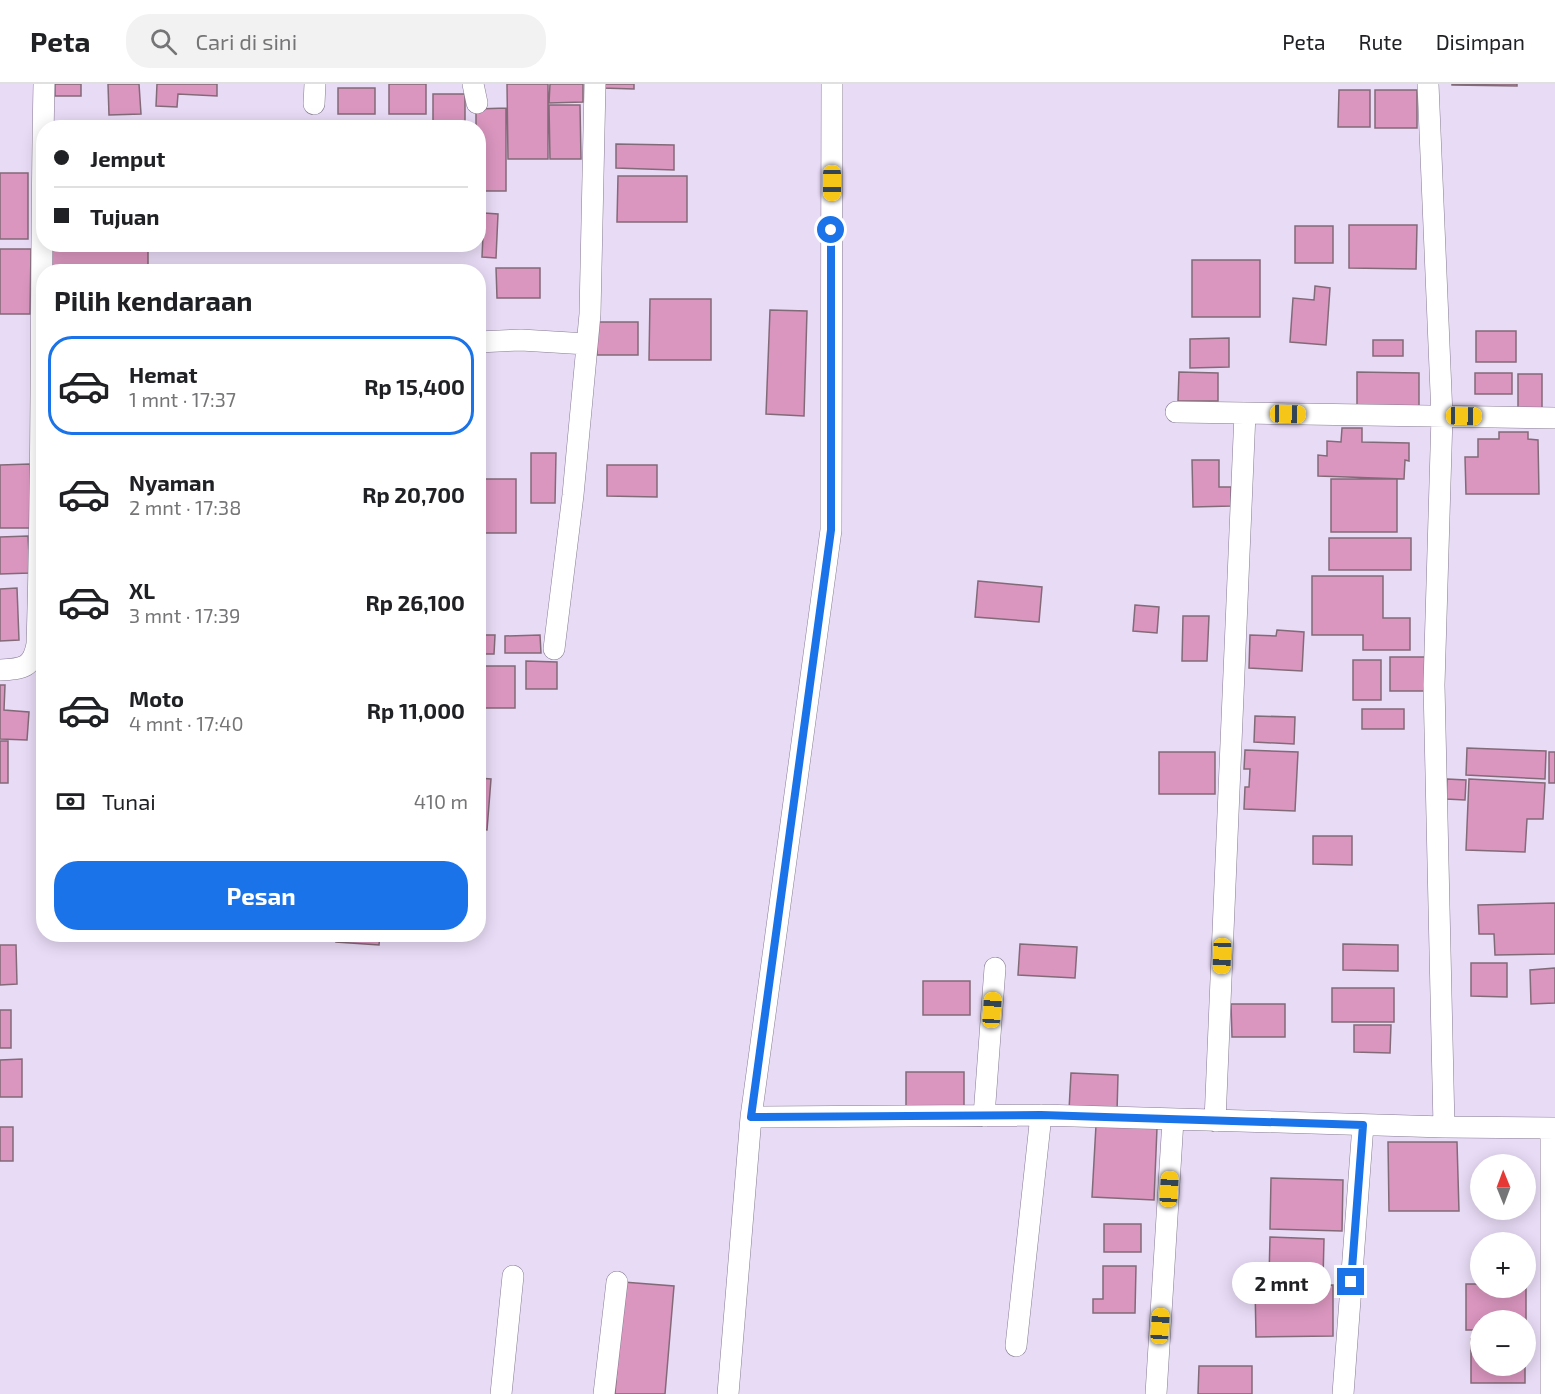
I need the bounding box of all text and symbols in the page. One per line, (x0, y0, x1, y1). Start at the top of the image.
search box (126, 14, 546, 68)
text: Peta (30, 24, 90, 58)
icon: search (147, 25, 180, 58)
text: Cari di sini (195, 28, 297, 54)
text: Peta (1282, 29, 1325, 54)
text: Rute (1358, 29, 1403, 54)
text: Disimpan (1436, 29, 1525, 54)
text: Jemput (90, 145, 165, 171)
car (823, 165, 841, 201)
text: Tujuan (90, 203, 159, 229)
route start (817, 216, 844, 243)
text: Pilih kendaraan (54, 284, 253, 316)
icon: car (57, 359, 111, 413)
text: Hemat (129, 361, 198, 387)
text: Rp 15,400 (364, 373, 465, 399)
text: 1 mnt · 17:37 (129, 387, 236, 411)
car (1270, 405, 1306, 423)
car (1446, 407, 1482, 425)
icon: car (57, 467, 111, 521)
text: Nyaman (129, 469, 215, 495)
text: Rp 20,700 (362, 481, 465, 507)
text: 2 mnt · 17:38 (129, 495, 241, 519)
icon: car (57, 575, 111, 629)
text: XL (129, 577, 155, 603)
text: Rp 26,100 (365, 589, 465, 615)
text: 3 mnt · 17:39 (129, 603, 240, 627)
icon: car (57, 683, 111, 737)
text: Moto (129, 685, 184, 711)
text: Rp 11,000 (367, 697, 465, 723)
text: 4 mnt · 17:40 (129, 711, 243, 735)
icon: cash (54, 785, 87, 818)
text: Tunai (102, 788, 156, 814)
text: 410 m (414, 789, 468, 813)
button: Pesan (54, 861, 468, 930)
car (1212, 938, 1232, 974)
car (982, 991, 1002, 1029)
north arrow (1470, 1154, 1536, 1220)
map controls (1470, 1154, 1536, 1376)
car (1159, 1170, 1179, 1208)
button: + (1470, 1232, 1536, 1298)
callout: 2 mnt (1231, 1261, 1330, 1303)
route end (1337, 1268, 1364, 1295)
text: 2 mnt (1255, 1271, 1308, 1295)
car (1150, 1307, 1170, 1345)
button: − (1470, 1310, 1536, 1376)

